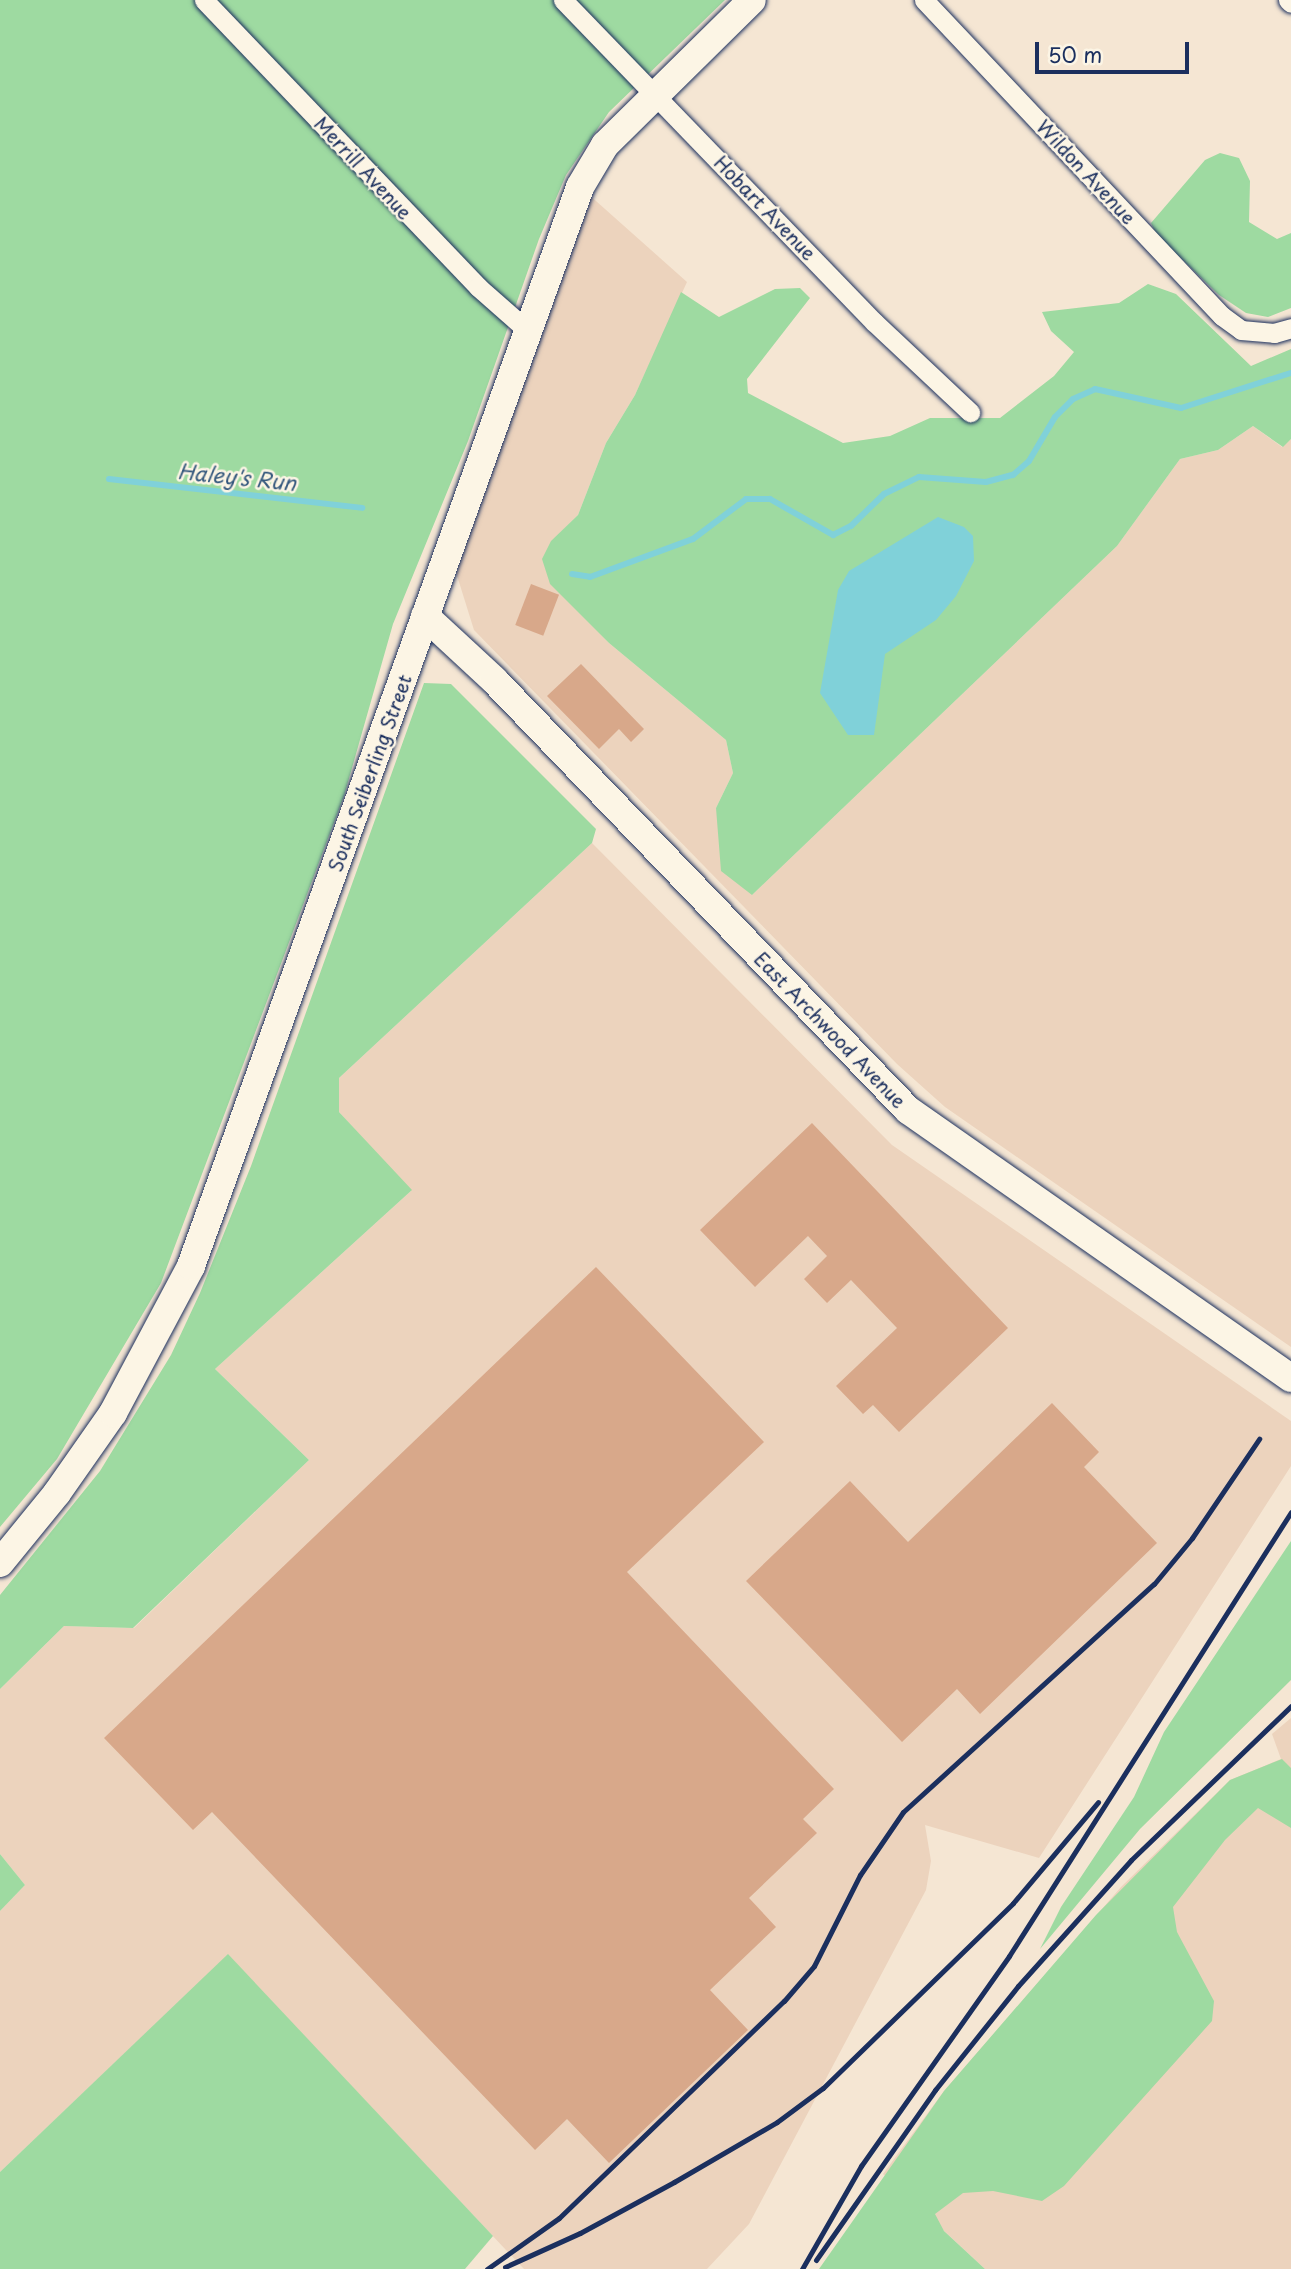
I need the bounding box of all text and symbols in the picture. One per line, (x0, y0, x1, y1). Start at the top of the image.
scale bar (1039, 28, 1193, 72)
text: 50 m (1048, 38, 1102, 70)
street label: Merrill Avenue (310, 112, 416, 224)
street label: Wildon Avenue (1032, 115, 1140, 229)
street label: Hobart Avenue (710, 151, 820, 265)
water label: Haley's Run (176, 457, 298, 495)
street label: South Seiberling Street (323, 670, 417, 876)
street label: East Archwood Avenue (749, 947, 911, 1113)

